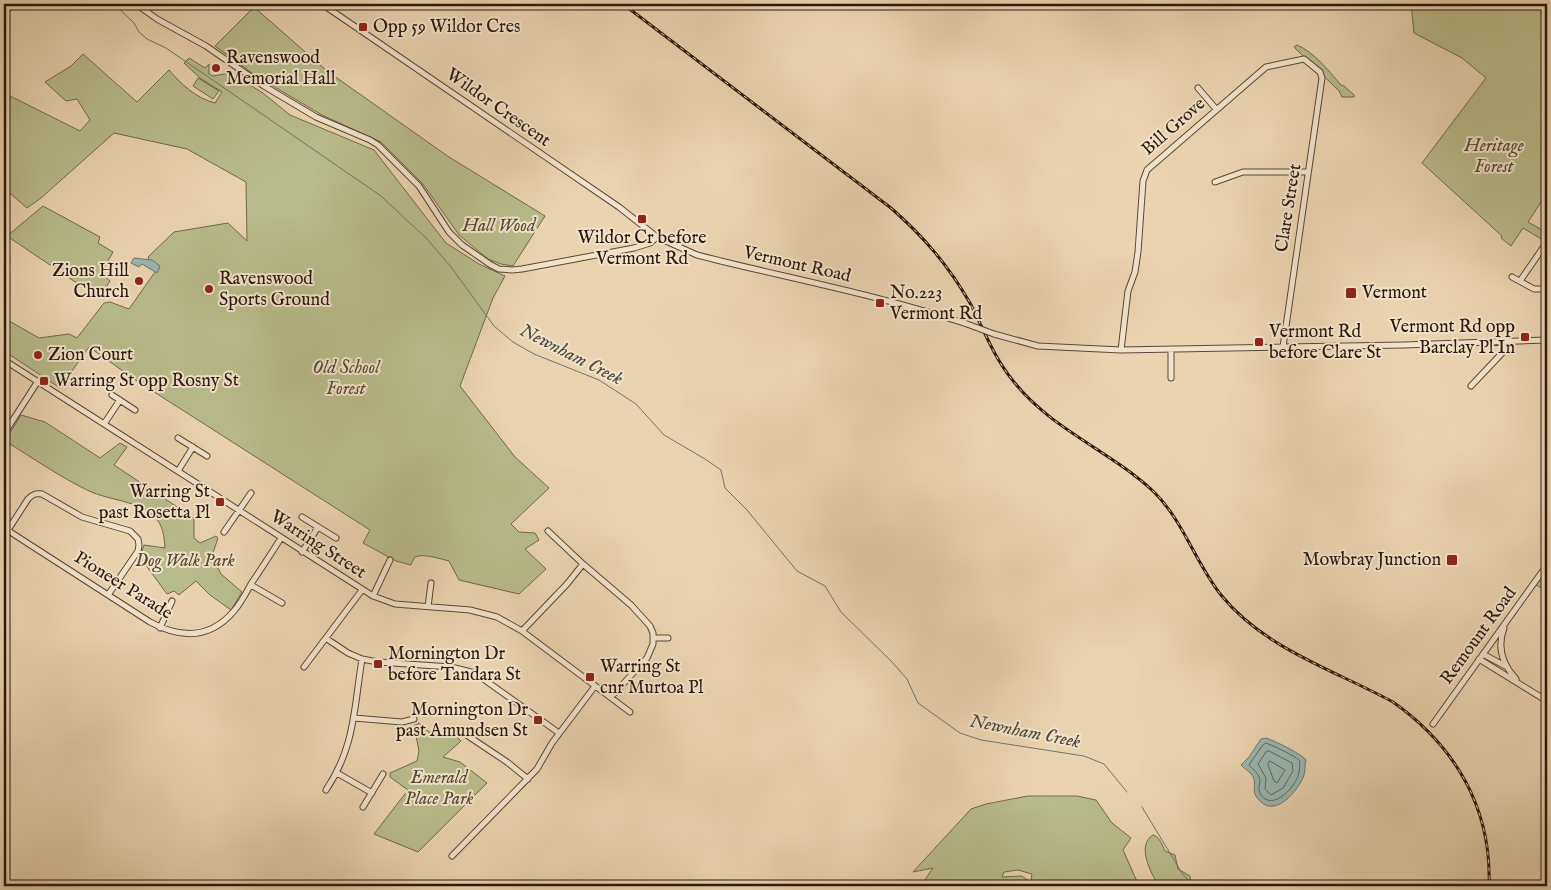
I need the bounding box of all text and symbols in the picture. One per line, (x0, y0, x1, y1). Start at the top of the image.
place label: Opp 59 Wildor Cres (373, 16, 520, 39)
marker: Opp 59 Wildor Cres (357, 21, 369, 33)
place label: Ravenswood Memorial Hall (226, 47, 336, 91)
marker: Ravenswood Memorial Hall (210, 62, 222, 74)
street label: Wildor Crescent (441, 63, 555, 153)
street label: Bill Grove (1137, 93, 1211, 161)
park label: Heritage Forest (1463, 135, 1524, 179)
street label: Clare Street (1271, 162, 1307, 254)
marker: Wildor Cr before Vermont Rd (636, 213, 648, 225)
park label: Hall Wood (462, 215, 537, 238)
place label: Wildor Cr before Vermont Rd (578, 227, 706, 271)
street label: Vermont Road (740, 241, 853, 289)
place label: Zions Hill Church (52, 260, 129, 304)
place label: Ravenswood Sports Ground (219, 268, 330, 312)
marker: Zions Hill Church (133, 275, 145, 287)
place label: No.223 Vermont Rd (889, 282, 982, 326)
place label: Vermont (1361, 282, 1427, 305)
marker: Ravenswood Sports Ground (203, 283, 215, 295)
marker: Vermont (1344, 286, 1358, 300)
marker: No.223 Vermont Rd (874, 297, 886, 309)
place label: Vermont Rd opp Barclay Pl In (1389, 316, 1515, 360)
water label: Newnham Creek (515, 319, 627, 391)
place label: Vermont Rd before Clare St (1268, 321, 1382, 365)
marker: Vermont Rd opp Barclay Pl In (1519, 331, 1531, 343)
marker: Vermont Rd before Clare St (1253, 336, 1265, 348)
place label: Zion Court (48, 344, 133, 367)
marker: Zion Court (32, 349, 44, 361)
park label: Old School Forest (313, 357, 381, 401)
place label: Warring St opp Rosny St (54, 370, 239, 393)
marker: Warring St opp Rosny St (38, 375, 50, 387)
place label: Warring St past Rosetta Pl (99, 481, 210, 525)
marker: Warring St past Rosetta Pl (214, 496, 226, 508)
street label: Warring Street (266, 505, 370, 585)
street label: Pioneer Parade (70, 547, 176, 625)
place label: Mowbray Junction (1303, 549, 1441, 572)
park label: Dog Walk Park (135, 550, 235, 573)
marker: Mowbray Junction (1445, 553, 1459, 567)
street label: Remount Road (1436, 582, 1522, 689)
place label: Mornington Dr before Tandara St (388, 643, 521, 687)
place label: Warring St cnr Murtoa Pl (600, 656, 703, 700)
marker: Mornington Dr before Tandara St (372, 658, 384, 670)
marker: Warring St cnr Murtoa Pl (584, 671, 596, 683)
place label: Mornington Dr past Amundsen St (396, 699, 528, 743)
water label: Newnham Creek (967, 709, 1083, 755)
marker: Mornington Dr past Amundsen St (532, 714, 544, 726)
park label: Emerald Place Park (405, 767, 473, 811)

